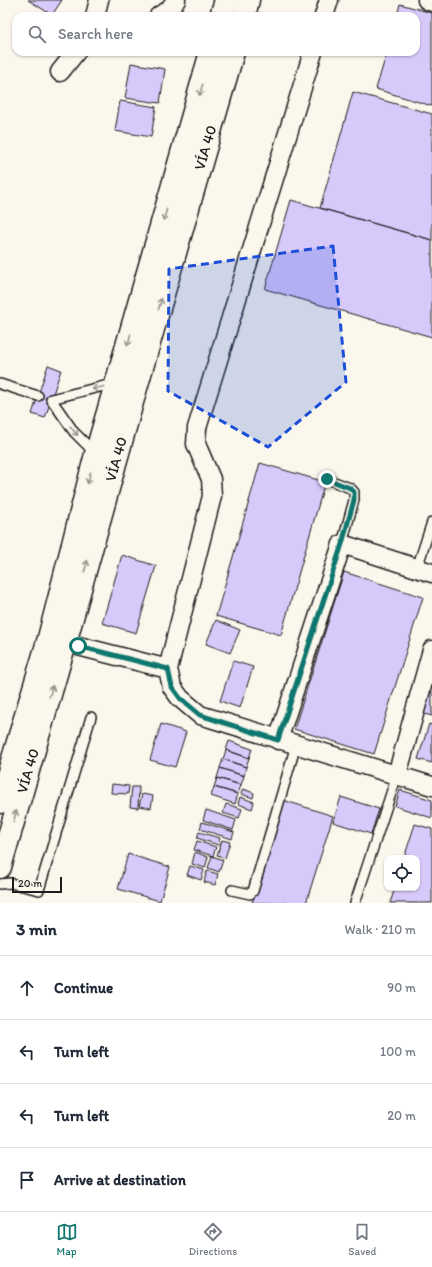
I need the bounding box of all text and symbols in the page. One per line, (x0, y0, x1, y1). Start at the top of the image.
search box (12, 12, 420, 56)
icon: search (26, 23, 48, 45)
text: Search here (58, 25, 133, 43)
one-way arrow (196, 83, 204, 96)
street label: VÍA 40 (190, 123, 220, 172)
one-way arrow (161, 208, 168, 221)
one-way arrow (157, 298, 164, 311)
one-way arrow (125, 333, 132, 346)
one-way arrow (92, 384, 105, 392)
one-way arrow (69, 425, 78, 436)
street label: VÍA 40 (101, 435, 131, 484)
route end (318, 470, 336, 488)
one-way arrow (85, 471, 93, 484)
one-way arrow (83, 560, 90, 573)
route start (69, 637, 87, 655)
one-way arrow (48, 685, 55, 698)
street label: VÍA 40 (13, 746, 43, 795)
one-way arrow (12, 809, 19, 822)
map controls (384, 855, 420, 891)
button: locate (384, 855, 420, 891)
scale bar (12, 875, 62, 894)
text: 20 m (18, 877, 42, 890)
text: 3 min (16, 919, 57, 939)
text: Walk · 210 m (345, 922, 416, 937)
icon: ahead (16, 977, 38, 999)
text: Continue (54, 979, 113, 997)
text: 90 m (387, 980, 416, 995)
icon: left (16, 1041, 38, 1063)
text: Turn left (54, 1043, 109, 1061)
text: 100 m (380, 1044, 416, 1059)
icon: left (16, 1105, 38, 1127)
text: Turn left (54, 1107, 109, 1125)
text: 20 m (387, 1108, 416, 1123)
icon: arrive (16, 1169, 38, 1191)
text: Arrive at destination (54, 1171, 186, 1189)
tab: Map (56, 1221, 78, 1258)
tab: Directions (189, 1221, 237, 1258)
tab: Saved (348, 1221, 376, 1258)

